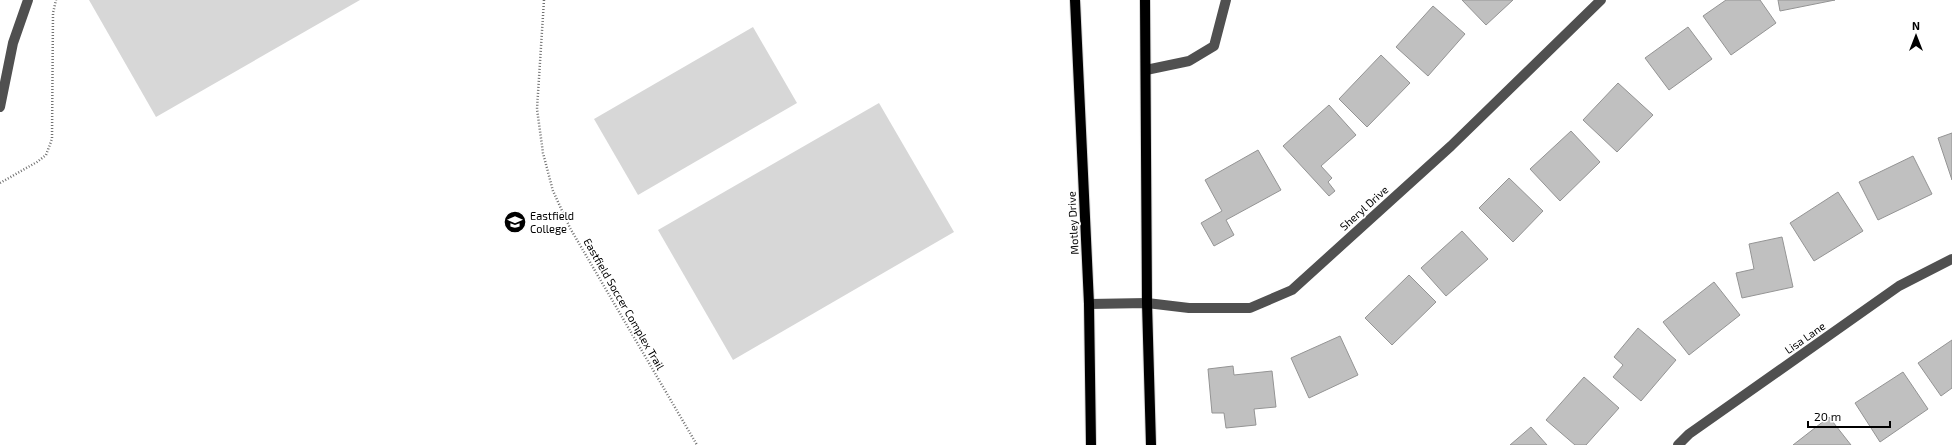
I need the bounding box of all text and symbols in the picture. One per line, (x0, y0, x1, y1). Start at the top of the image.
north arrow (1896, 16, 1936, 56)
text: N (1912, 19, 1920, 32)
street label: Sheryl Drive (1337, 183, 1390, 233)
street label: Motley Drive (1064, 191, 1081, 255)
school or university icon: Eastfield College (502, 209, 528, 235)
place label: Eastfield College (530, 209, 574, 235)
street label: Eastfield Soccer Complex Trail (581, 236, 668, 372)
street label: Lisa Lane (1782, 319, 1828, 356)
scale bar (1808, 403, 1890, 429)
text: 20 m (1814, 409, 1841, 423)

